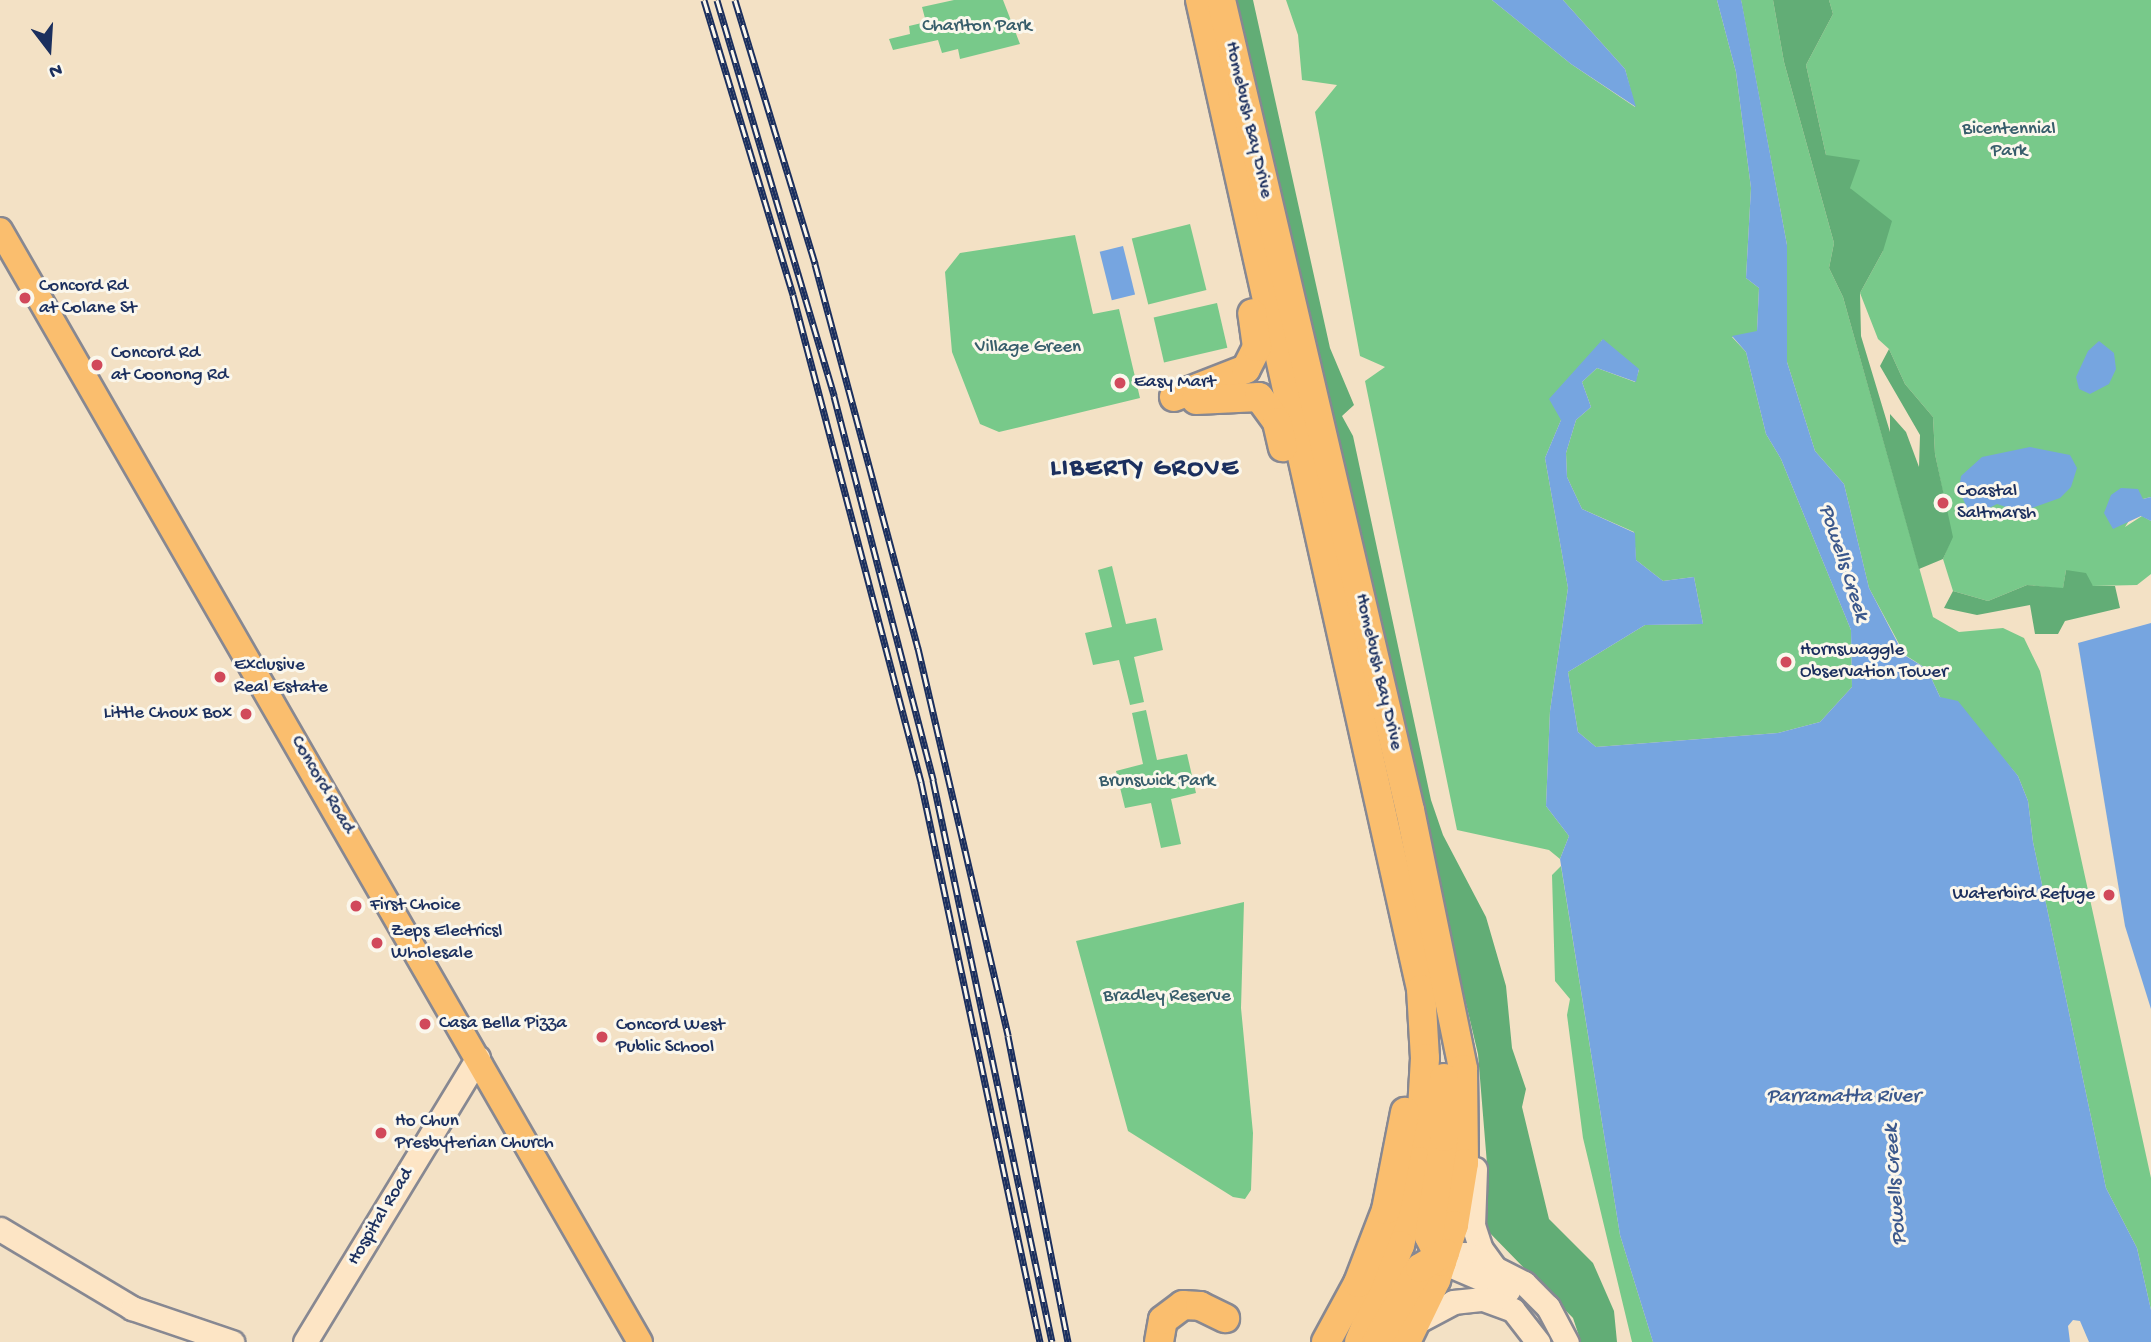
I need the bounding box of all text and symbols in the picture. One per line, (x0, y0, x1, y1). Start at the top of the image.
north arrow (14, 14, 84, 84)
park label: Charlton Park (922, 16, 1032, 38)
street label: Homebush Bay Drive (1219, 39, 1277, 201)
text: N (46, 57, 65, 82)
park label: Bicentennial Park (1962, 119, 2056, 163)
place label: Concord Rd at Colane St (39, 276, 137, 320)
marker: Concord Rd at Colane St (17, 290, 33, 306)
park label: Village Green (975, 337, 1081, 359)
place label: Concord Rd at Coonong Rd (111, 343, 228, 387)
marker: Concord Rd at Coonong Rd (89, 357, 105, 373)
place label: Easy Mart (1134, 372, 1215, 394)
marker: Easy Mart (1112, 375, 1128, 391)
district label: LIBERTY GROVE (1052, 454, 1238, 486)
place label: Coastal Saltmarsh (1957, 481, 2036, 525)
marker: Coastal Saltmarsh (1935, 495, 1951, 511)
water label: Powells Creek (1811, 501, 1873, 625)
street label: Homebush Bay Drive (1349, 591, 1407, 753)
place label: Hornswaggle Observation Tower (1800, 640, 1948, 684)
marker: Hornswaggle Observation Tower (1778, 654, 1794, 670)
place label: Exclusive Real Estate (234, 655, 328, 699)
marker: Exclusive Real Estate (212, 669, 228, 685)
place label: Little Choux Box (104, 703, 232, 725)
marker: Little Choux Box (238, 706, 254, 722)
street label: Concord Road (285, 732, 359, 838)
park label: Brunswick Park (1099, 771, 1215, 793)
place label: Waterbird Refuge (1952, 884, 2095, 906)
marker: Waterbird Refuge (2101, 887, 2117, 903)
place label: First Choice (370, 895, 461, 917)
marker: First Choice (348, 898, 364, 914)
place label: Zeps Electricsl Wholesale (391, 921, 502, 965)
marker: Zeps Electricsl Wholesale (369, 935, 385, 951)
park label: Bradley Reserve (1103, 986, 1231, 1008)
place label: Casa Bella Pizza (439, 1013, 567, 1035)
place label: Concord West Public School (616, 1015, 725, 1059)
marker: Casa Bella Pizza (417, 1016, 433, 1032)
marker: Concord West Public School (594, 1029, 610, 1045)
water label: Parramatta River (1766, 1085, 1920, 1111)
place label: Ho Chun Presbyterian Church (395, 1111, 554, 1155)
water label: Powells Creek (1880, 1124, 1914, 1246)
marker: Ho Chun Presbyterian Church (373, 1125, 389, 1141)
street label: Hospital Road (343, 1164, 419, 1270)

